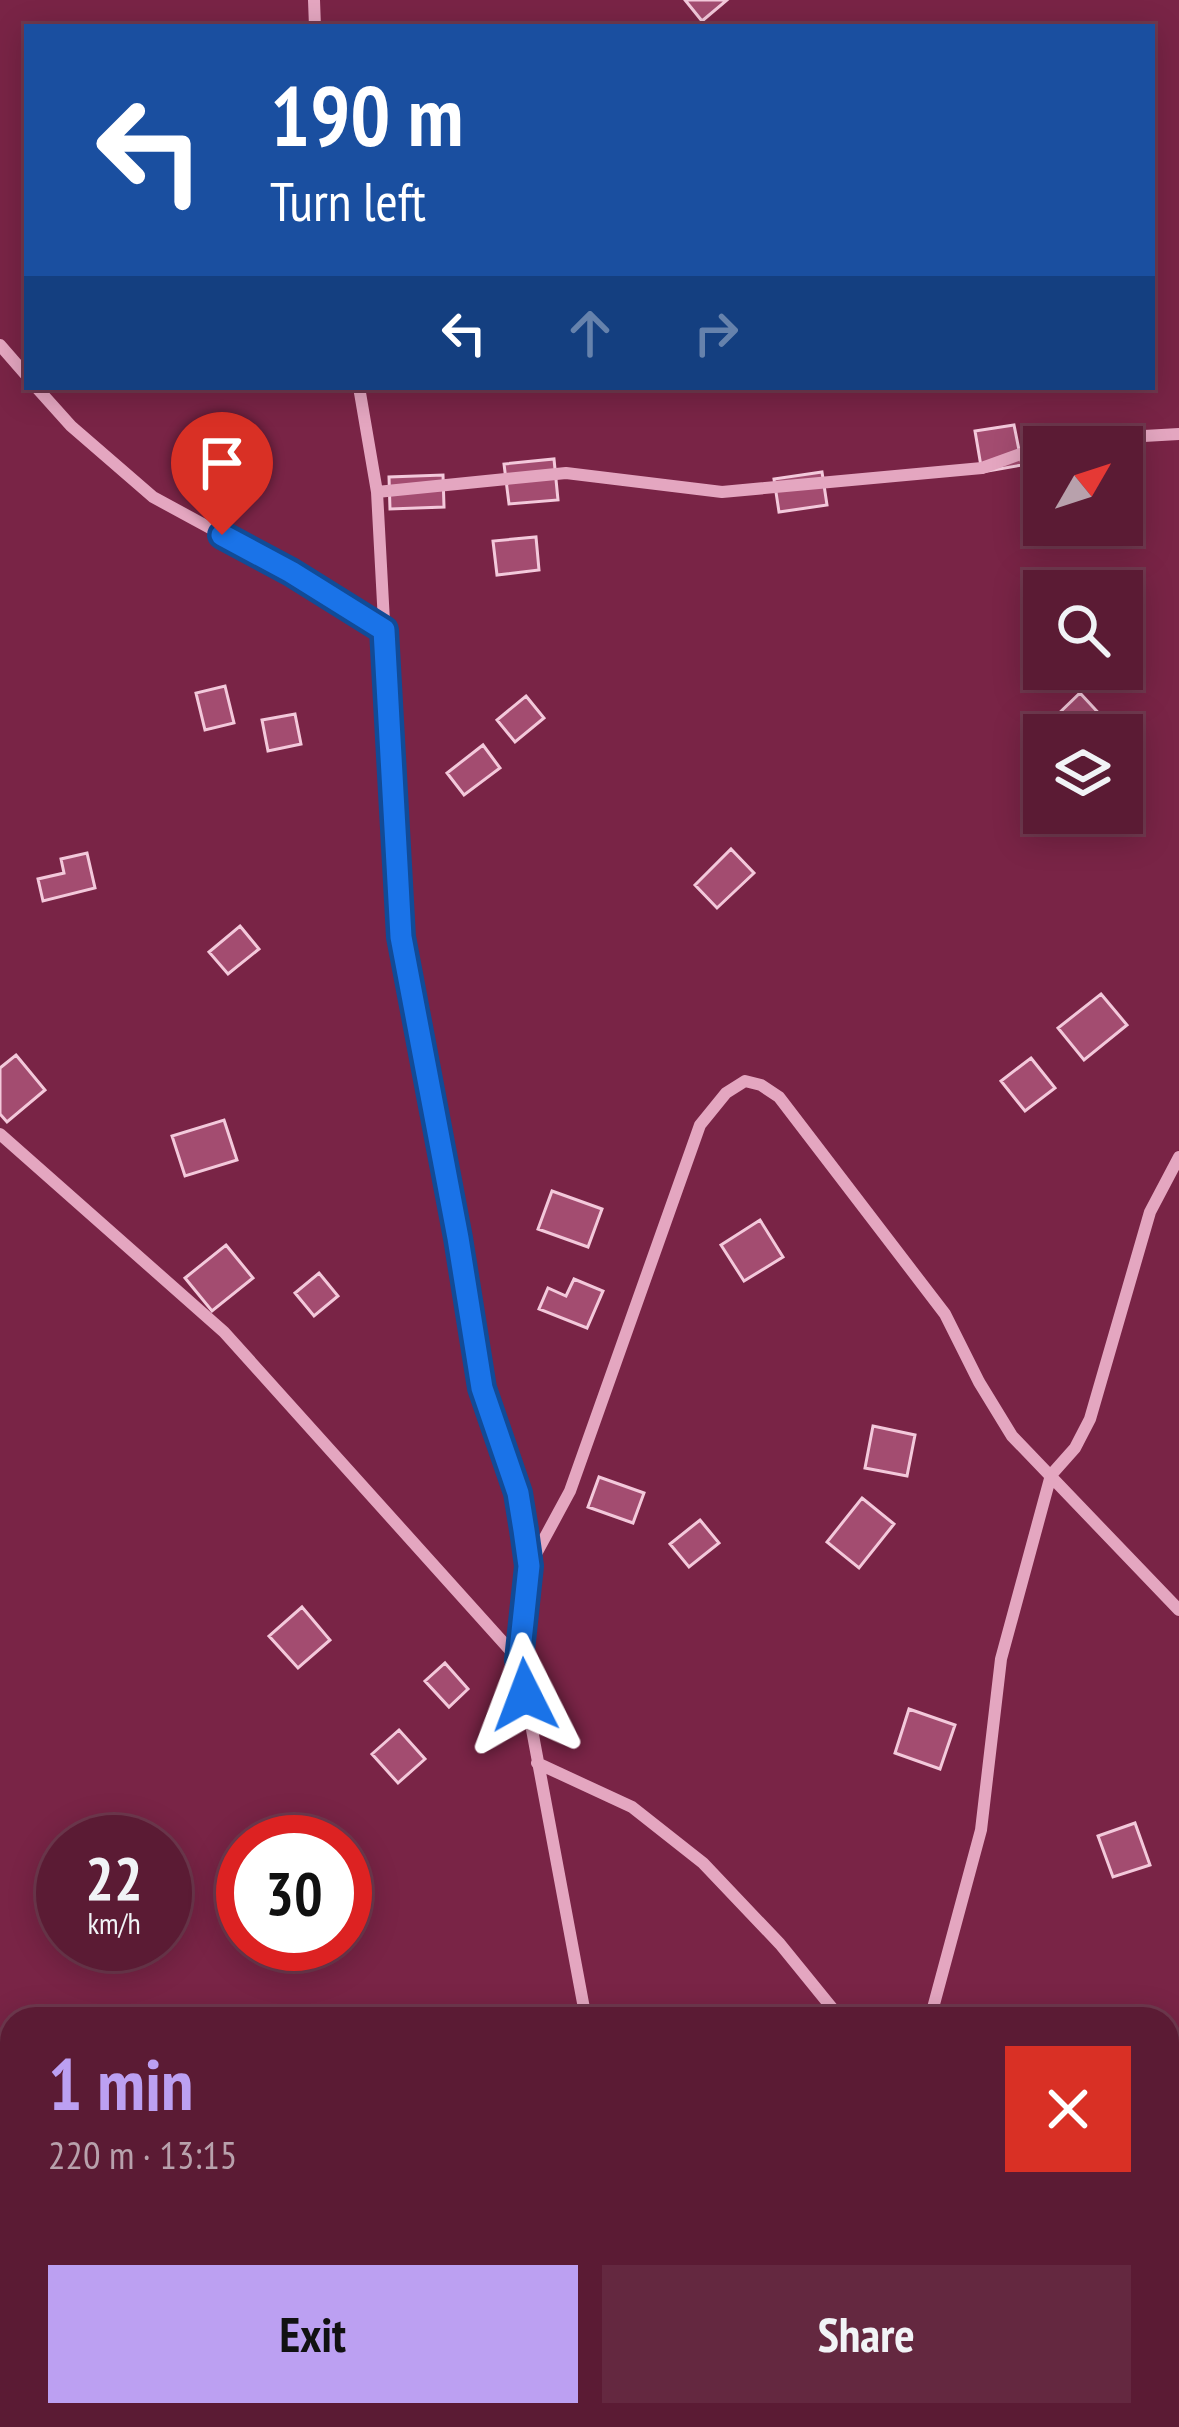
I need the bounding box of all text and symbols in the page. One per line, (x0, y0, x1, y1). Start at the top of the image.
text: 190 m (270, 60, 463, 169)
icon: left (72, 72, 228, 228)
text: Turn left (270, 166, 426, 236)
icon: left (431, 300, 497, 366)
icon: ahead (557, 300, 623, 366)
icon: right (683, 300, 749, 366)
pin (171, 412, 273, 535)
north arrow (1023, 426, 1143, 546)
map controls (1023, 426, 1143, 834)
icon: arrive (189, 430, 255, 496)
button: search (1023, 570, 1143, 690)
button: layers (1023, 714, 1143, 834)
position arrow (462, 1632, 588, 1758)
speed limit sign: 30 (216, 1815, 372, 1971)
text: 22 (85, 1839, 143, 1917)
text: km/h (87, 1903, 141, 1942)
text: 1 min (48, 2037, 193, 2130)
button: close (1005, 2046, 1131, 2172)
text: 220 m · 13:15 (48, 2129, 237, 2180)
button: Exit (48, 2265, 578, 2403)
button: Share (602, 2265, 1131, 2403)

